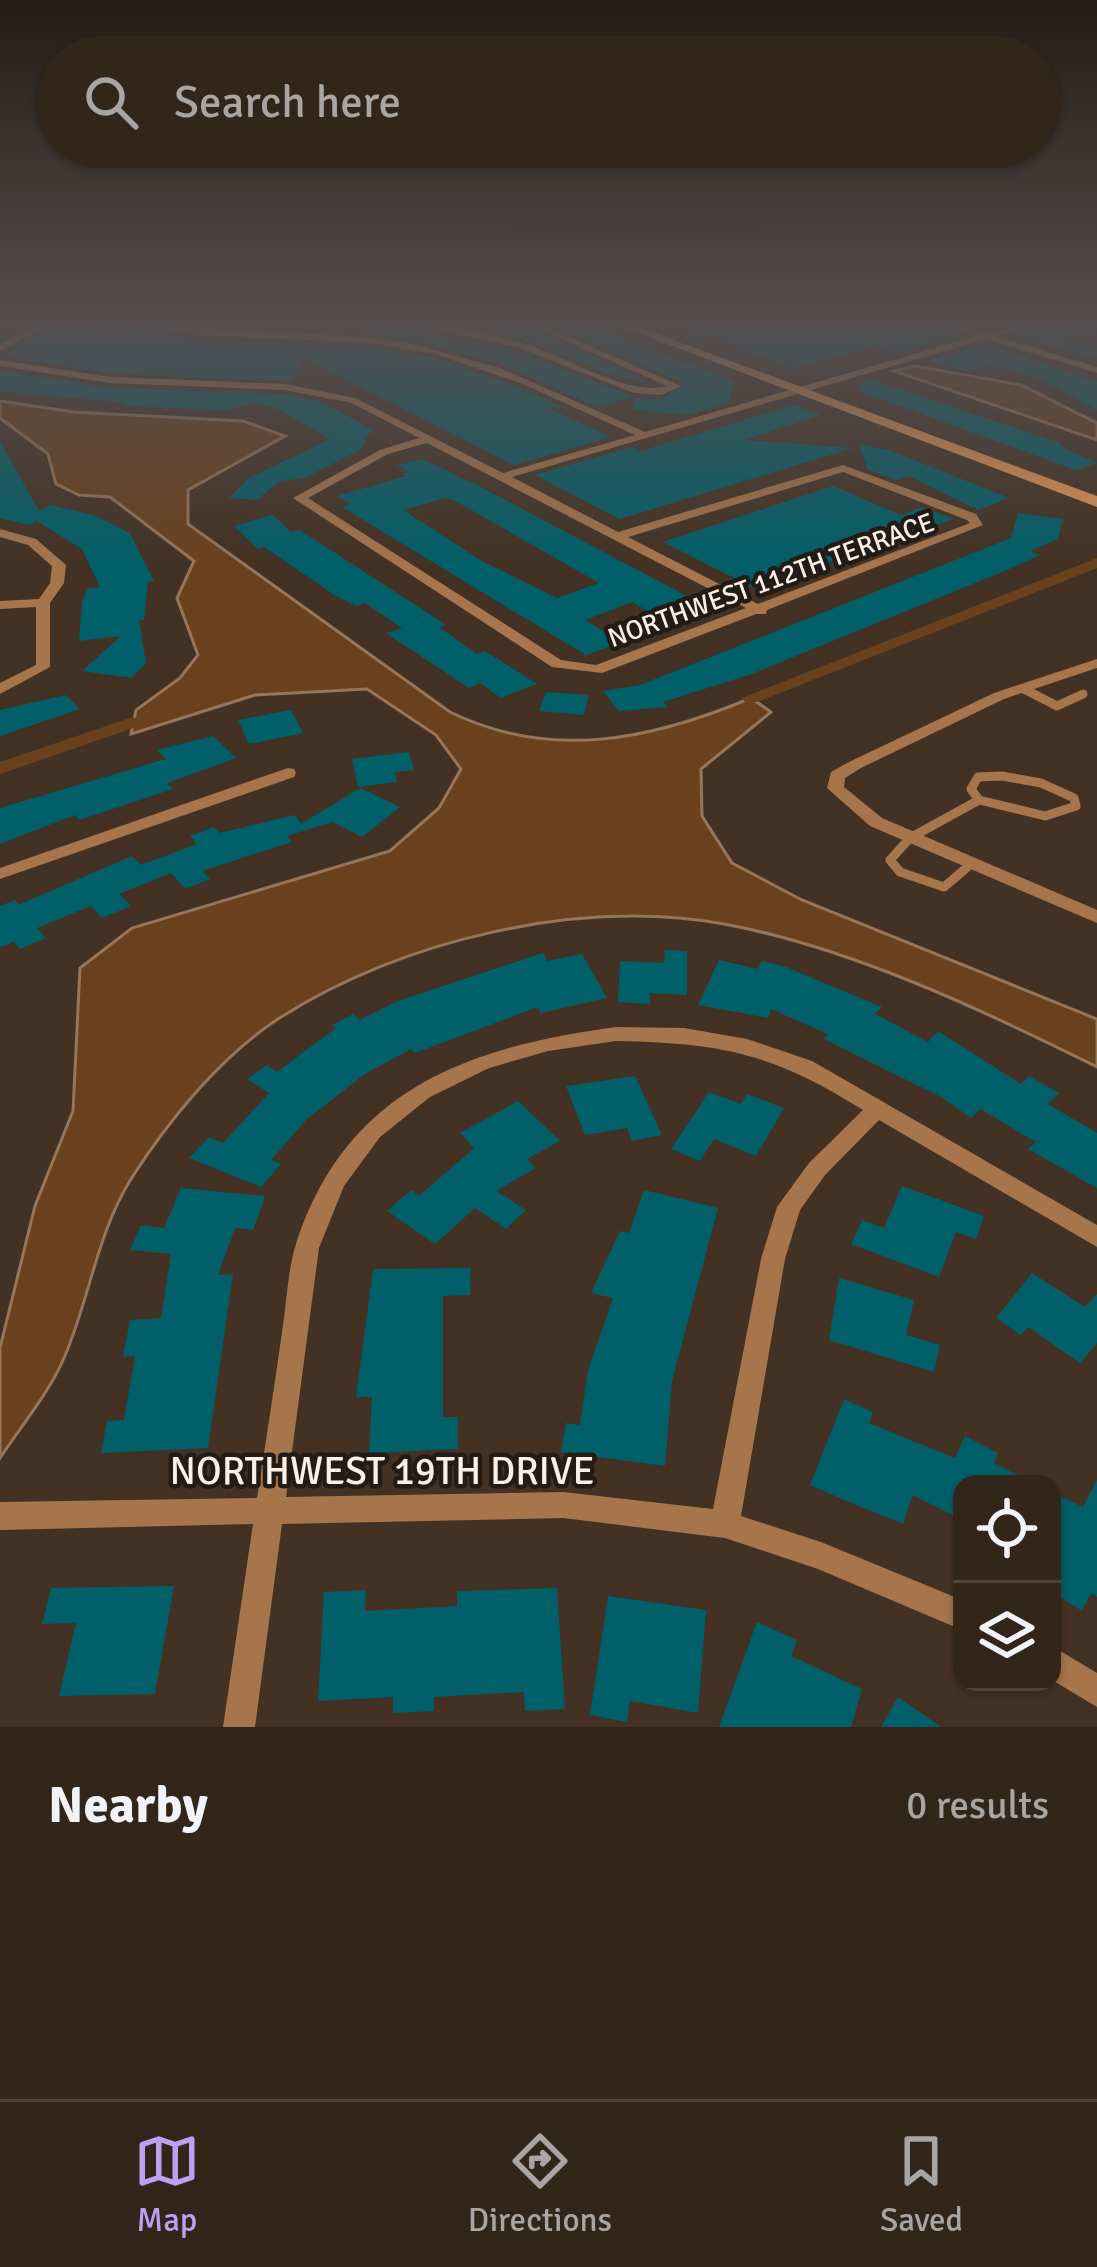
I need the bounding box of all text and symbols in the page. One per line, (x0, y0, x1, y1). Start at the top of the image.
search box (36, 36, 1061, 168)
icon: search (78, 69, 144, 135)
text: Search here (174, 75, 401, 130)
street label: NORTHWEST 112TH TERRACE (603, 506, 939, 655)
street label: NORTHWEST 19TH DRIVE (169, 1447, 595, 1495)
map controls (953, 1475, 1061, 1691)
button: locate (953, 1475, 1061, 1583)
button: layers (953, 1583, 1061, 1691)
text: Nearby (48, 1774, 208, 1837)
text: 0 results (906, 1781, 1049, 1829)
tab: Map (134, 2128, 200, 2241)
tab: Directions (468, 2128, 612, 2241)
tab: Saved (880, 2128, 963, 2241)

